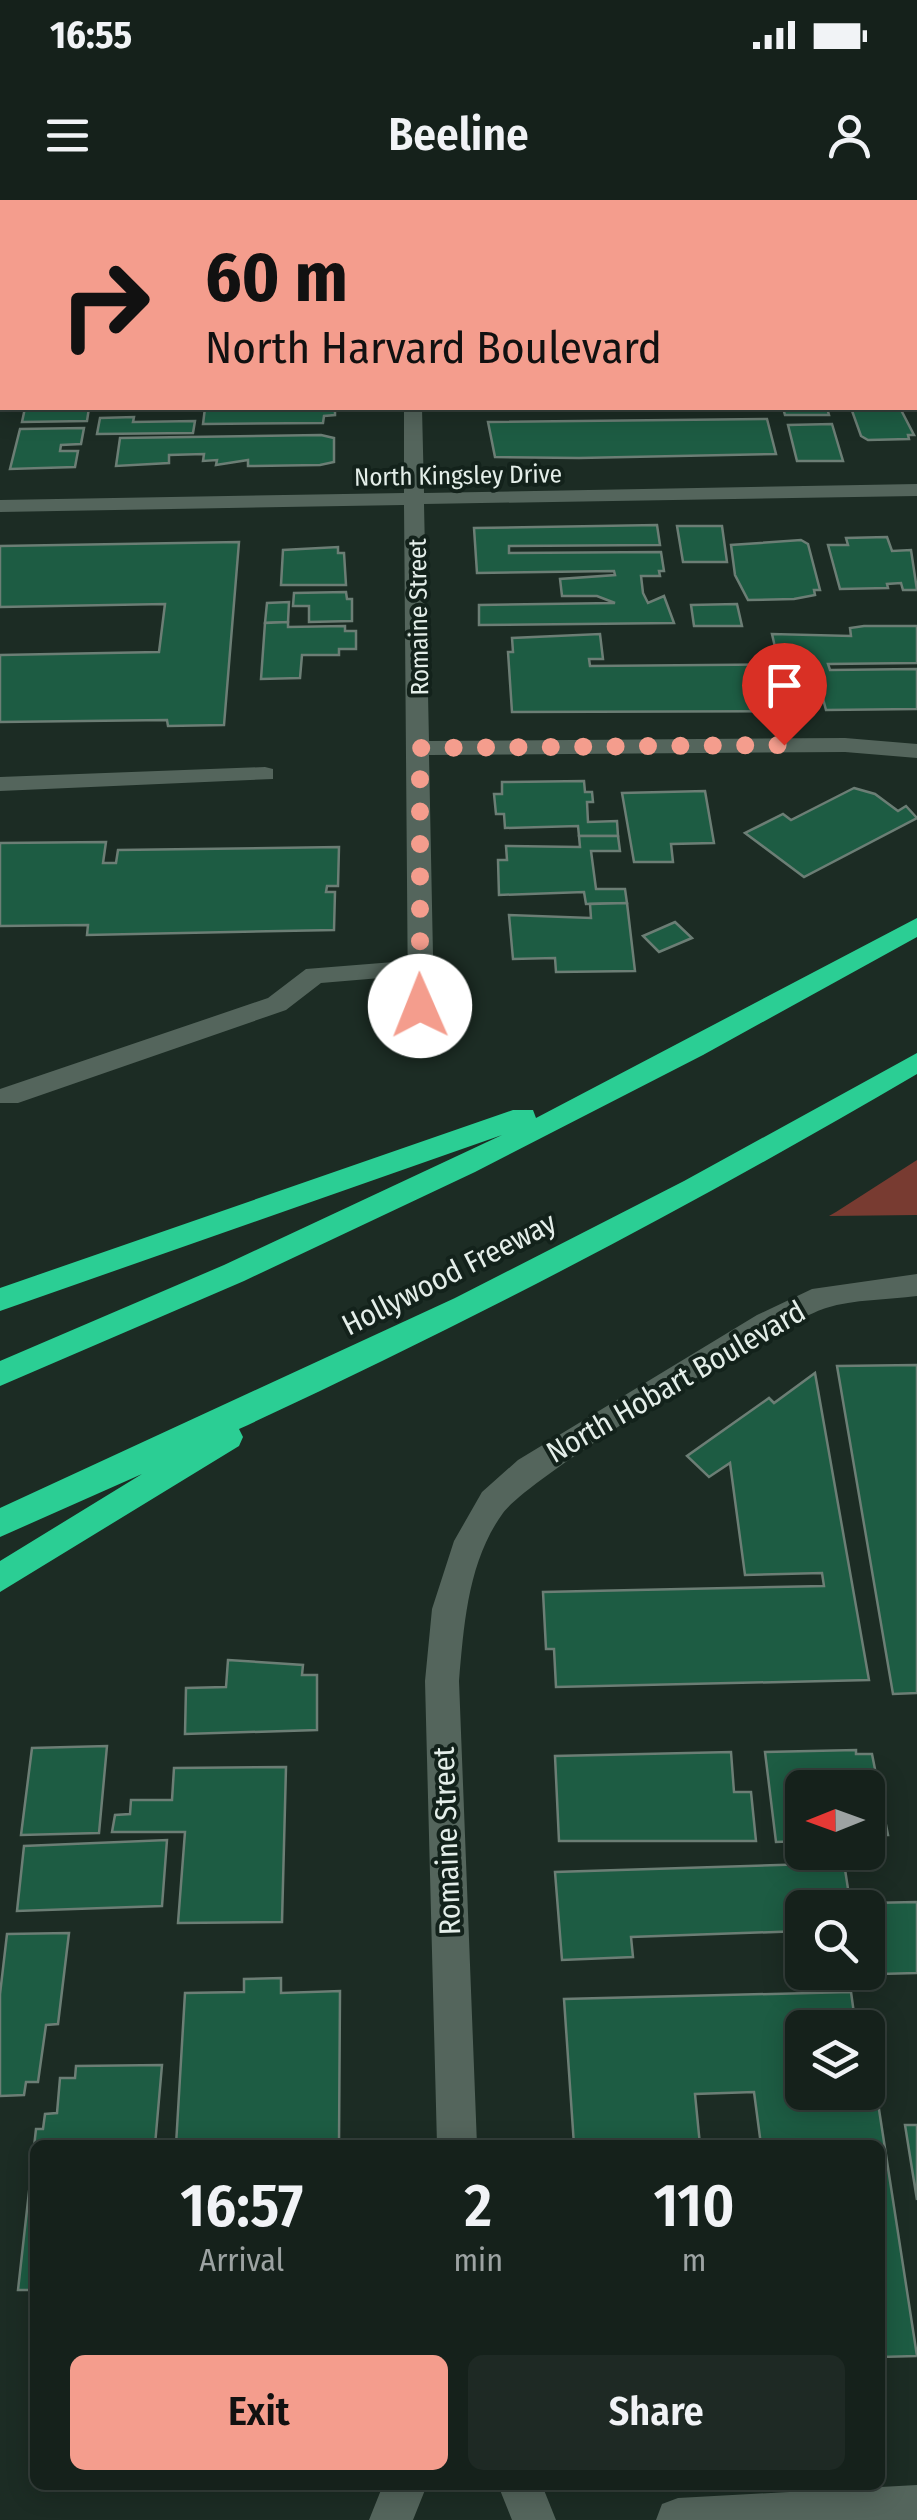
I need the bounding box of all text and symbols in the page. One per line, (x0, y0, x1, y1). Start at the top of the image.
text: 16:55 (50, 12, 132, 58)
icon: menu (40, 108, 95, 163)
text: Beeline (388, 108, 529, 162)
icon: person (822, 108, 877, 163)
text: 60 m (205, 236, 348, 320)
icon: right (40, 240, 170, 370)
text: North Harvard Boulevard (205, 321, 662, 375)
street label: North Kingsley Drive (354, 459, 562, 493)
street label: Romaine Street (403, 537, 435, 696)
pin (742, 643, 827, 746)
icon: arrive (757, 658, 812, 713)
position arrow (368, 954, 472, 1058)
street label: Hollywood Freeway (336, 1204, 563, 1343)
street label: North Hobart Boulevard (540, 1293, 812, 1471)
street label: Romaine Street (426, 1746, 468, 1936)
north arrow (785, 1770, 885, 1870)
map controls (785, 1770, 885, 2110)
button: search (785, 1890, 885, 1990)
button: layers (785, 2010, 885, 2110)
text: 16:57 (180, 2170, 303, 2242)
text: 2 (464, 2170, 492, 2242)
text: 110 (653, 2170, 735, 2242)
text: Arrival (199, 2241, 284, 2279)
text: min (453, 2241, 503, 2279)
text: m (682, 2241, 706, 2279)
button: Exit (70, 2355, 448, 2470)
button: Share (468, 2355, 845, 2470)

